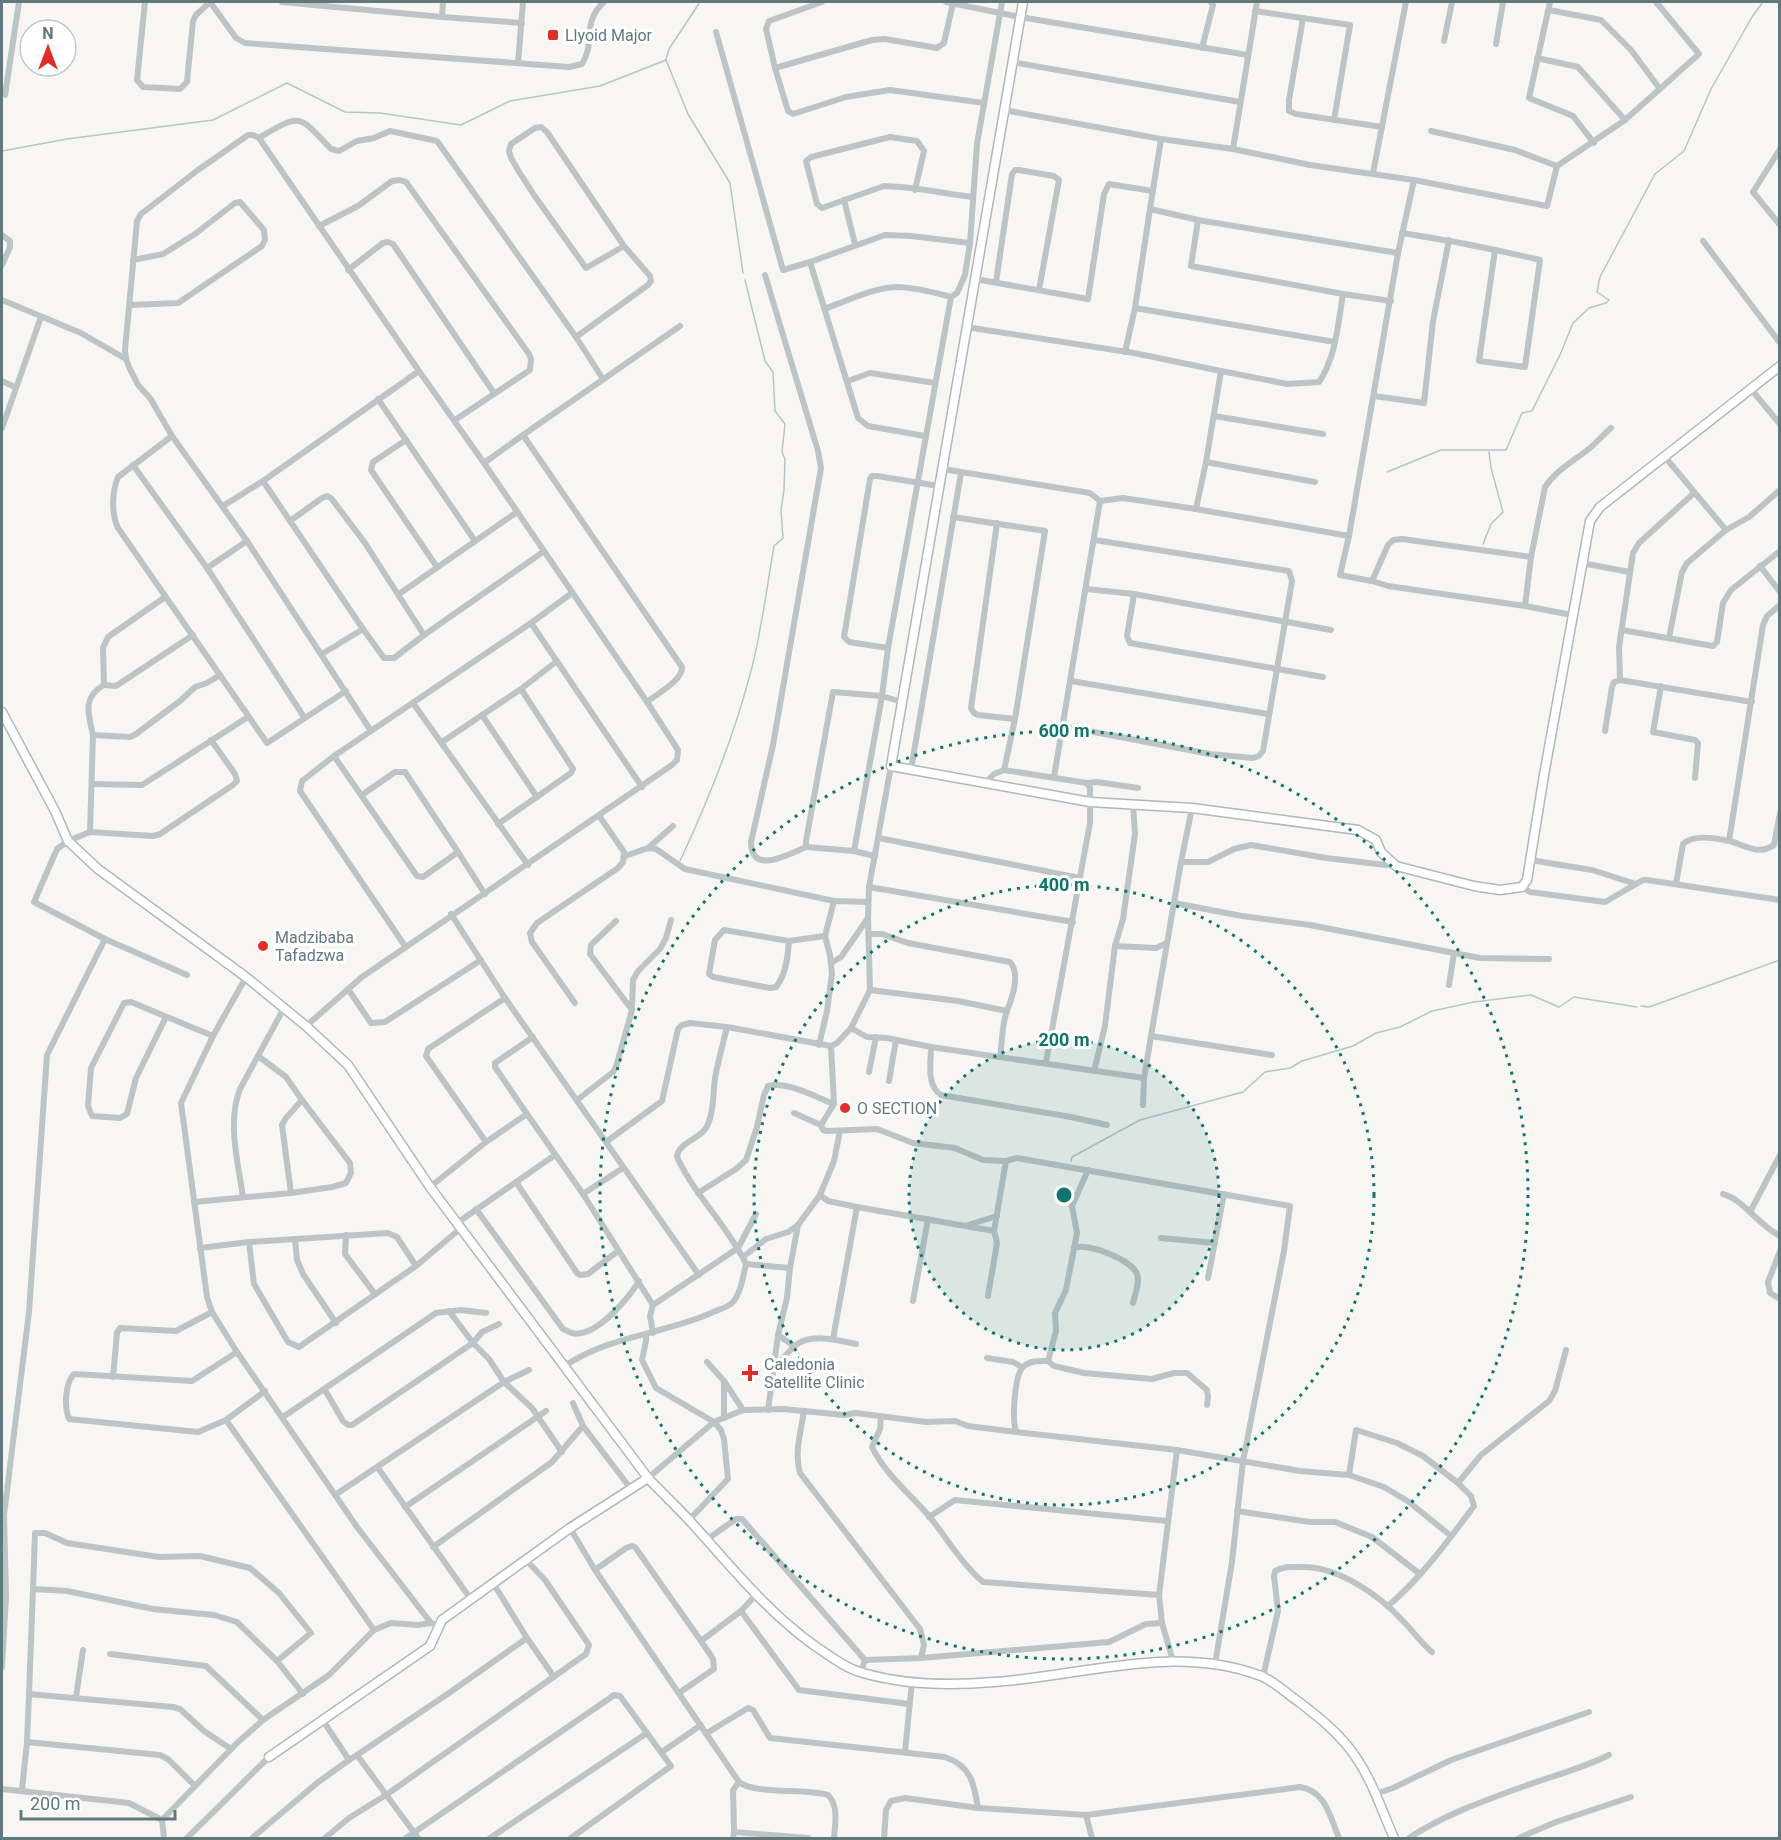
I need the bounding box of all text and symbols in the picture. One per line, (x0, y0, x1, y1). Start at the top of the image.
north arrow (18, 18, 78, 78)
text: N (42, 24, 54, 43)
place label: Llyoid Major (565, 26, 653, 45)
marker: Llyoid Major (546, 28, 560, 42)
text: 600 m (1038, 720, 1090, 741)
text: 400 m (1038, 874, 1090, 895)
place label: Madzibaba Tafadzwa (275, 928, 354, 965)
marker: Madzibaba Tafadzwa (256, 939, 270, 953)
text: 200 m (1038, 1029, 1090, 1050)
place label: O SECTION (857, 1099, 937, 1118)
marker: O SECTION (838, 1101, 852, 1115)
centre of rings (1054, 1185, 1074, 1205)
place label: Caledonia Satellite Clinic (764, 1355, 865, 1392)
marker: Caledonia Satellite Clinic (741, 1364, 759, 1382)
scale bar (21, 1783, 176, 1821)
text: 200 m (30, 1793, 81, 1814)

